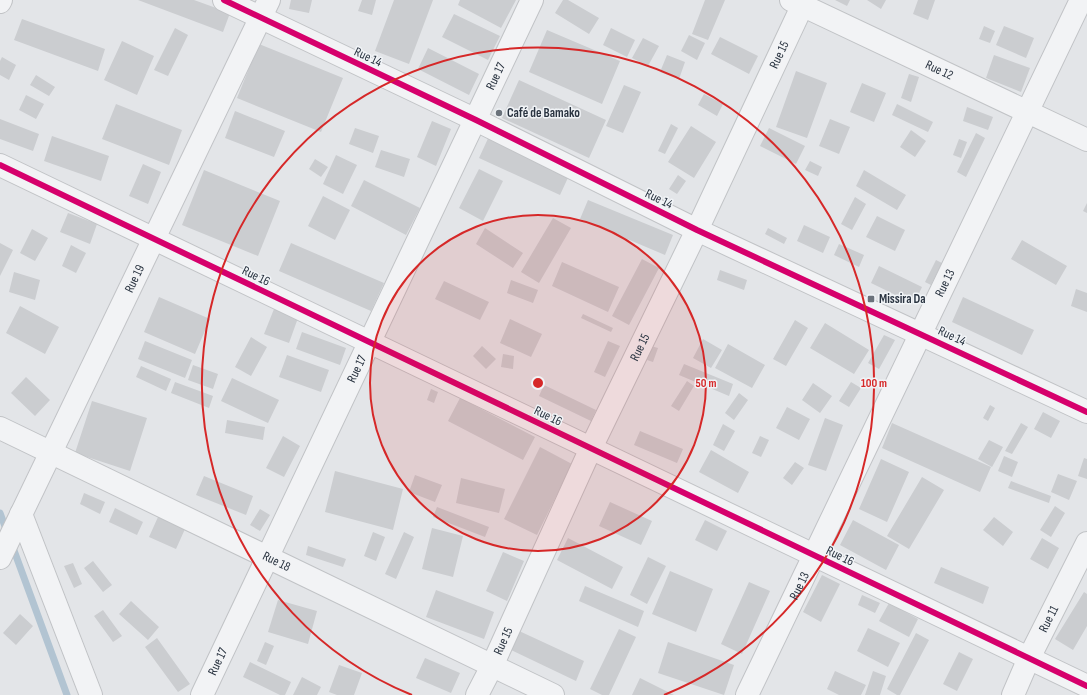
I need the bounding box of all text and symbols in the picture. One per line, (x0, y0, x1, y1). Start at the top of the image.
street label: Rue 15 (766, 39, 793, 71)
street label: Rue 14 (352, 44, 385, 71)
street label: Rue 12 (923, 57, 956, 84)
street label: Rue 17 (482, 59, 509, 93)
place label: Café de Bamako (507, 105, 580, 121)
marker: Café de Bamako (494, 108, 504, 118)
street label: Rue 14 (643, 186, 676, 213)
street label: Rue 19 (121, 262, 148, 295)
street label: Rue 16 (239, 262, 273, 290)
street label: Rue 13 (932, 267, 958, 300)
place label: Missira Da (879, 291, 926, 307)
marker: Missira Da (866, 294, 876, 304)
street label: Rue 14 (936, 323, 969, 350)
street label: Rue 15 (627, 331, 653, 364)
street label: Rue 17 (344, 352, 371, 385)
centre of rings (531, 376, 545, 390)
text: 50 m (696, 376, 716, 391)
text: 100 m (861, 376, 887, 391)
street label: Rue 16 (531, 402, 565, 430)
street label: Rue 16 (823, 542, 857, 570)
street label: Rue 18 (260, 548, 293, 575)
street label: Rue 13 (786, 570, 813, 602)
street label: Rue 11 (1035, 603, 1062, 635)
street label: Rue 15 (490, 625, 516, 657)
street label: Rue 17 (205, 645, 232, 678)

